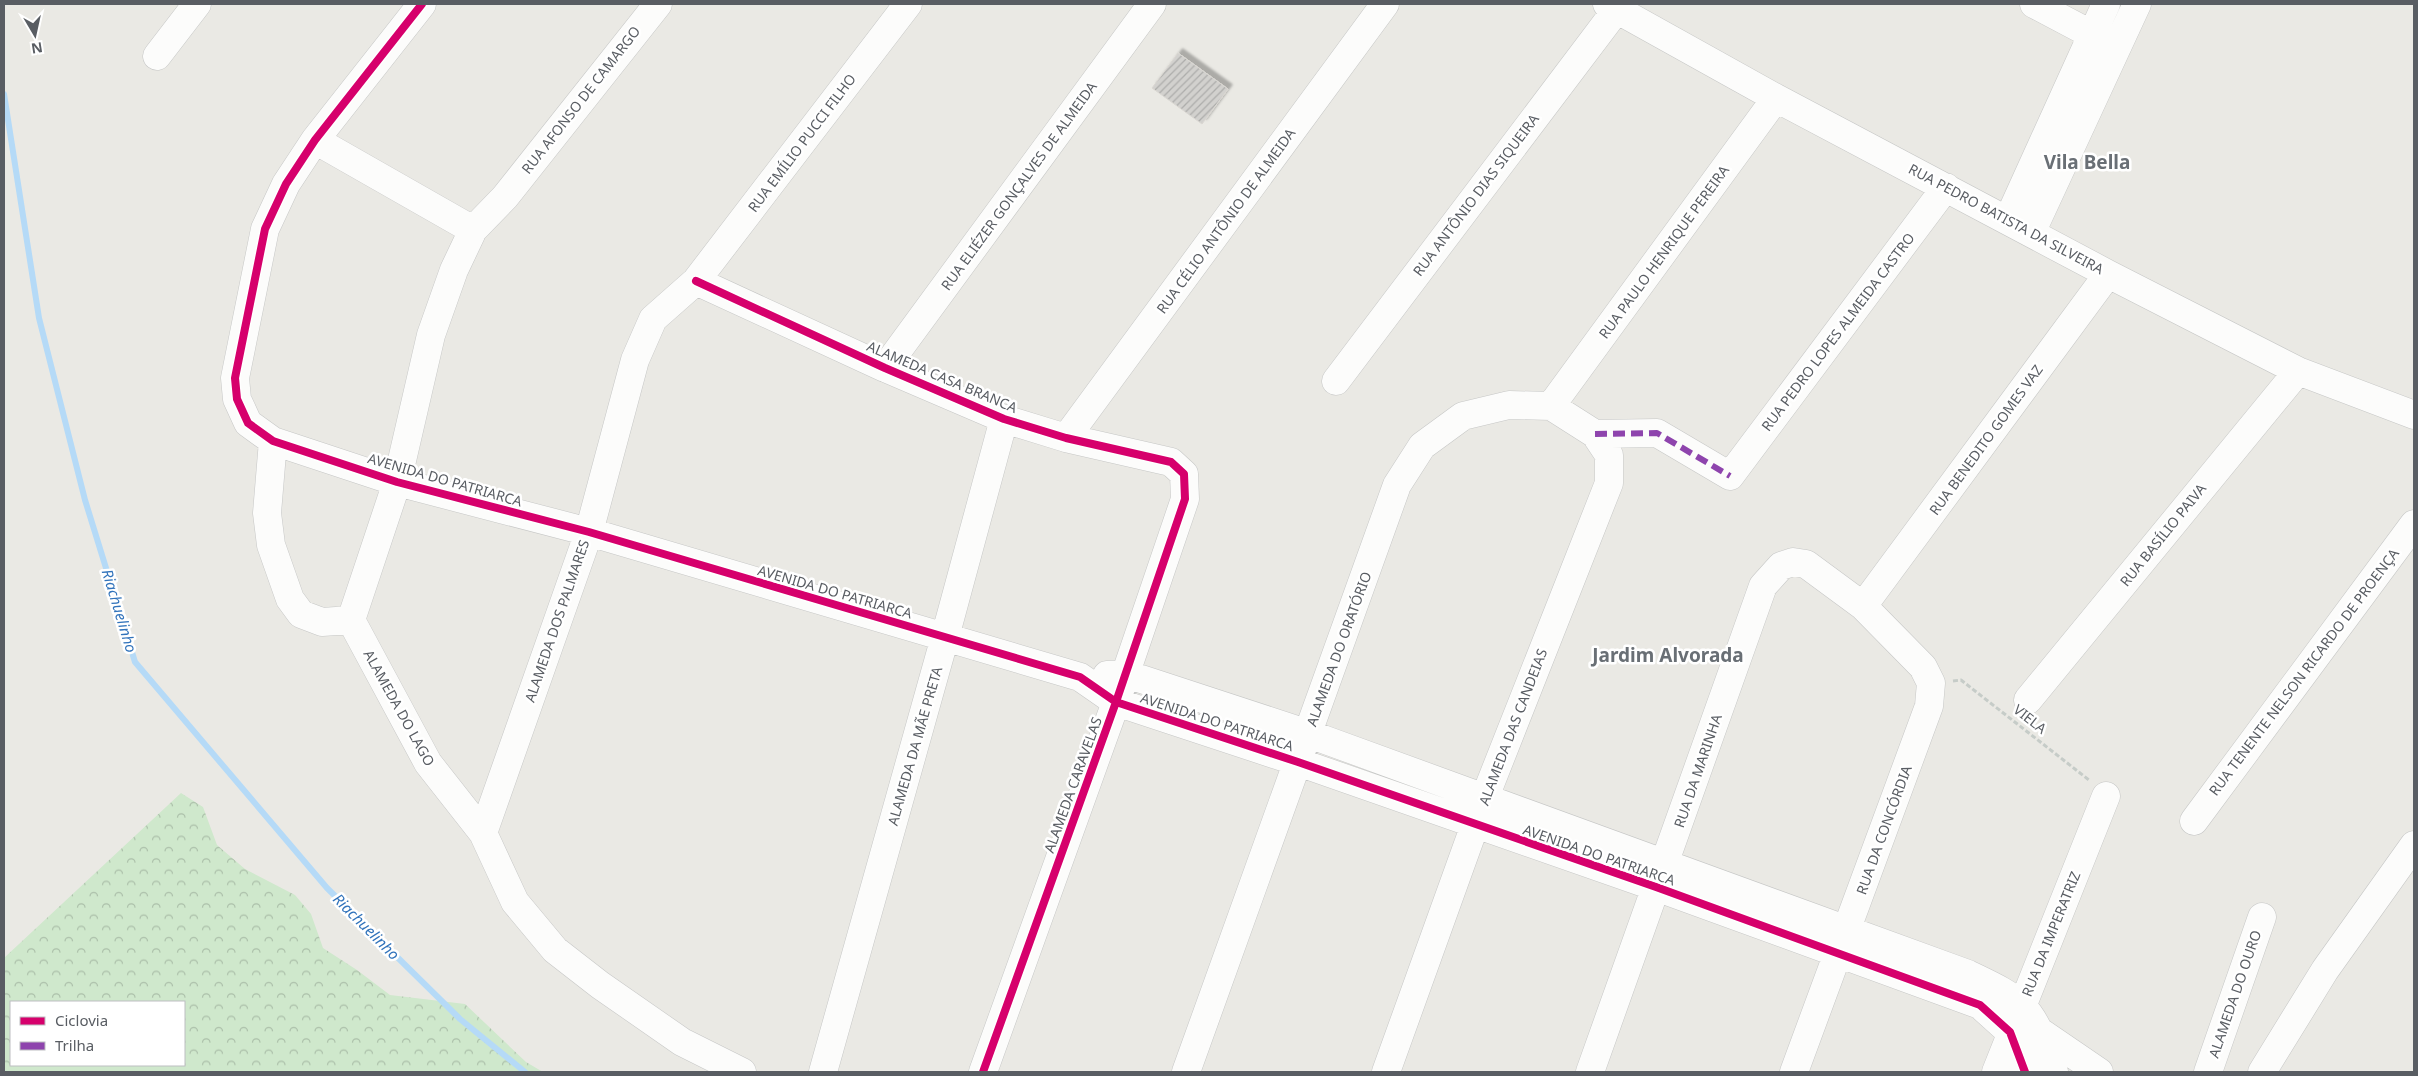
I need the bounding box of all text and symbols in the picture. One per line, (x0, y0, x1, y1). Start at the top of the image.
north arrow (10, 10, 60, 60)
street label: RUA AFONSO DE CAMARGO (517, 22, 644, 177)
text: N (30, 38, 44, 59)
street label: RUA EMÍLIO PUCCI FILHO (743, 70, 860, 216)
street label: RUA ELIÉZER GONÇALVES DE ALMEIDA (936, 78, 1101, 294)
street label: RUA ANTÔNIO DIAS SIQUEIRA (1408, 110, 1543, 280)
street label: RUA CÉLIO ANTÔNIO DE ALMEIDA (1152, 124, 1299, 317)
district label: Vila Bella (2044, 149, 2130, 175)
street label: RUA PEDRO BATISTA DA SILVEIRA (1905, 159, 2107, 278)
street label: RUA PAULO HENRIQUE PEREIRA (1594, 161, 1733, 342)
street label: RUA PEDRO LOPES ALMEIDA CASTRO (1757, 229, 1919, 435)
street label: ALAMEDA CASA BRANCA (864, 336, 1020, 417)
street label: RUA BENEDITO GOMES VAZ (1925, 361, 2047, 519)
street label: AVENIDA DO PATRIARCA (366, 448, 525, 511)
street label: RUA BASÍLIO PAIVA (2115, 479, 2210, 590)
street label: ALAMEDA DOS PALMARES (520, 537, 593, 705)
street label: RUA TENENTE NELSON RICARDO DE PROENÇA (2204, 544, 2403, 799)
street label: AVENIDA DO PATRIARCA (756, 560, 915, 623)
water label: Riachuelinho (98, 567, 142, 655)
street label: ALAMEDA DO ORATÓRIO (1302, 569, 1375, 729)
district label: Jardim Alvorada (1590, 642, 1744, 668)
street label: ALAMEDA DO LAGO (360, 646, 439, 769)
street label: ALAMEDA DAS CANDEIAS (1474, 646, 1551, 808)
street label: ALAMEDA DA MÃE PRETA (883, 664, 946, 828)
street label: AVENIDA DO PATRIARCA (1138, 688, 1296, 755)
street label: VIELA (2010, 700, 2051, 738)
street label: RUA DA MARINHA (1669, 711, 1726, 830)
street label: ALAMEDA CARAVELAS (1039, 714, 1106, 855)
street label: RUA DA CONCÓRDIA (1851, 763, 1916, 897)
street label: AVENIDA DO PATRIARCA (1521, 820, 1678, 890)
street label: RUA DA IMPERATRIZ (2017, 868, 2084, 999)
water label: Riachuelinho (329, 889, 404, 964)
street label: ALAMEDA DO OURO (2204, 927, 2265, 1060)
legend (10, 1001, 185, 1066)
text: Ciclovia (55, 1010, 108, 1030)
text: Trilha (55, 1035, 94, 1055)

